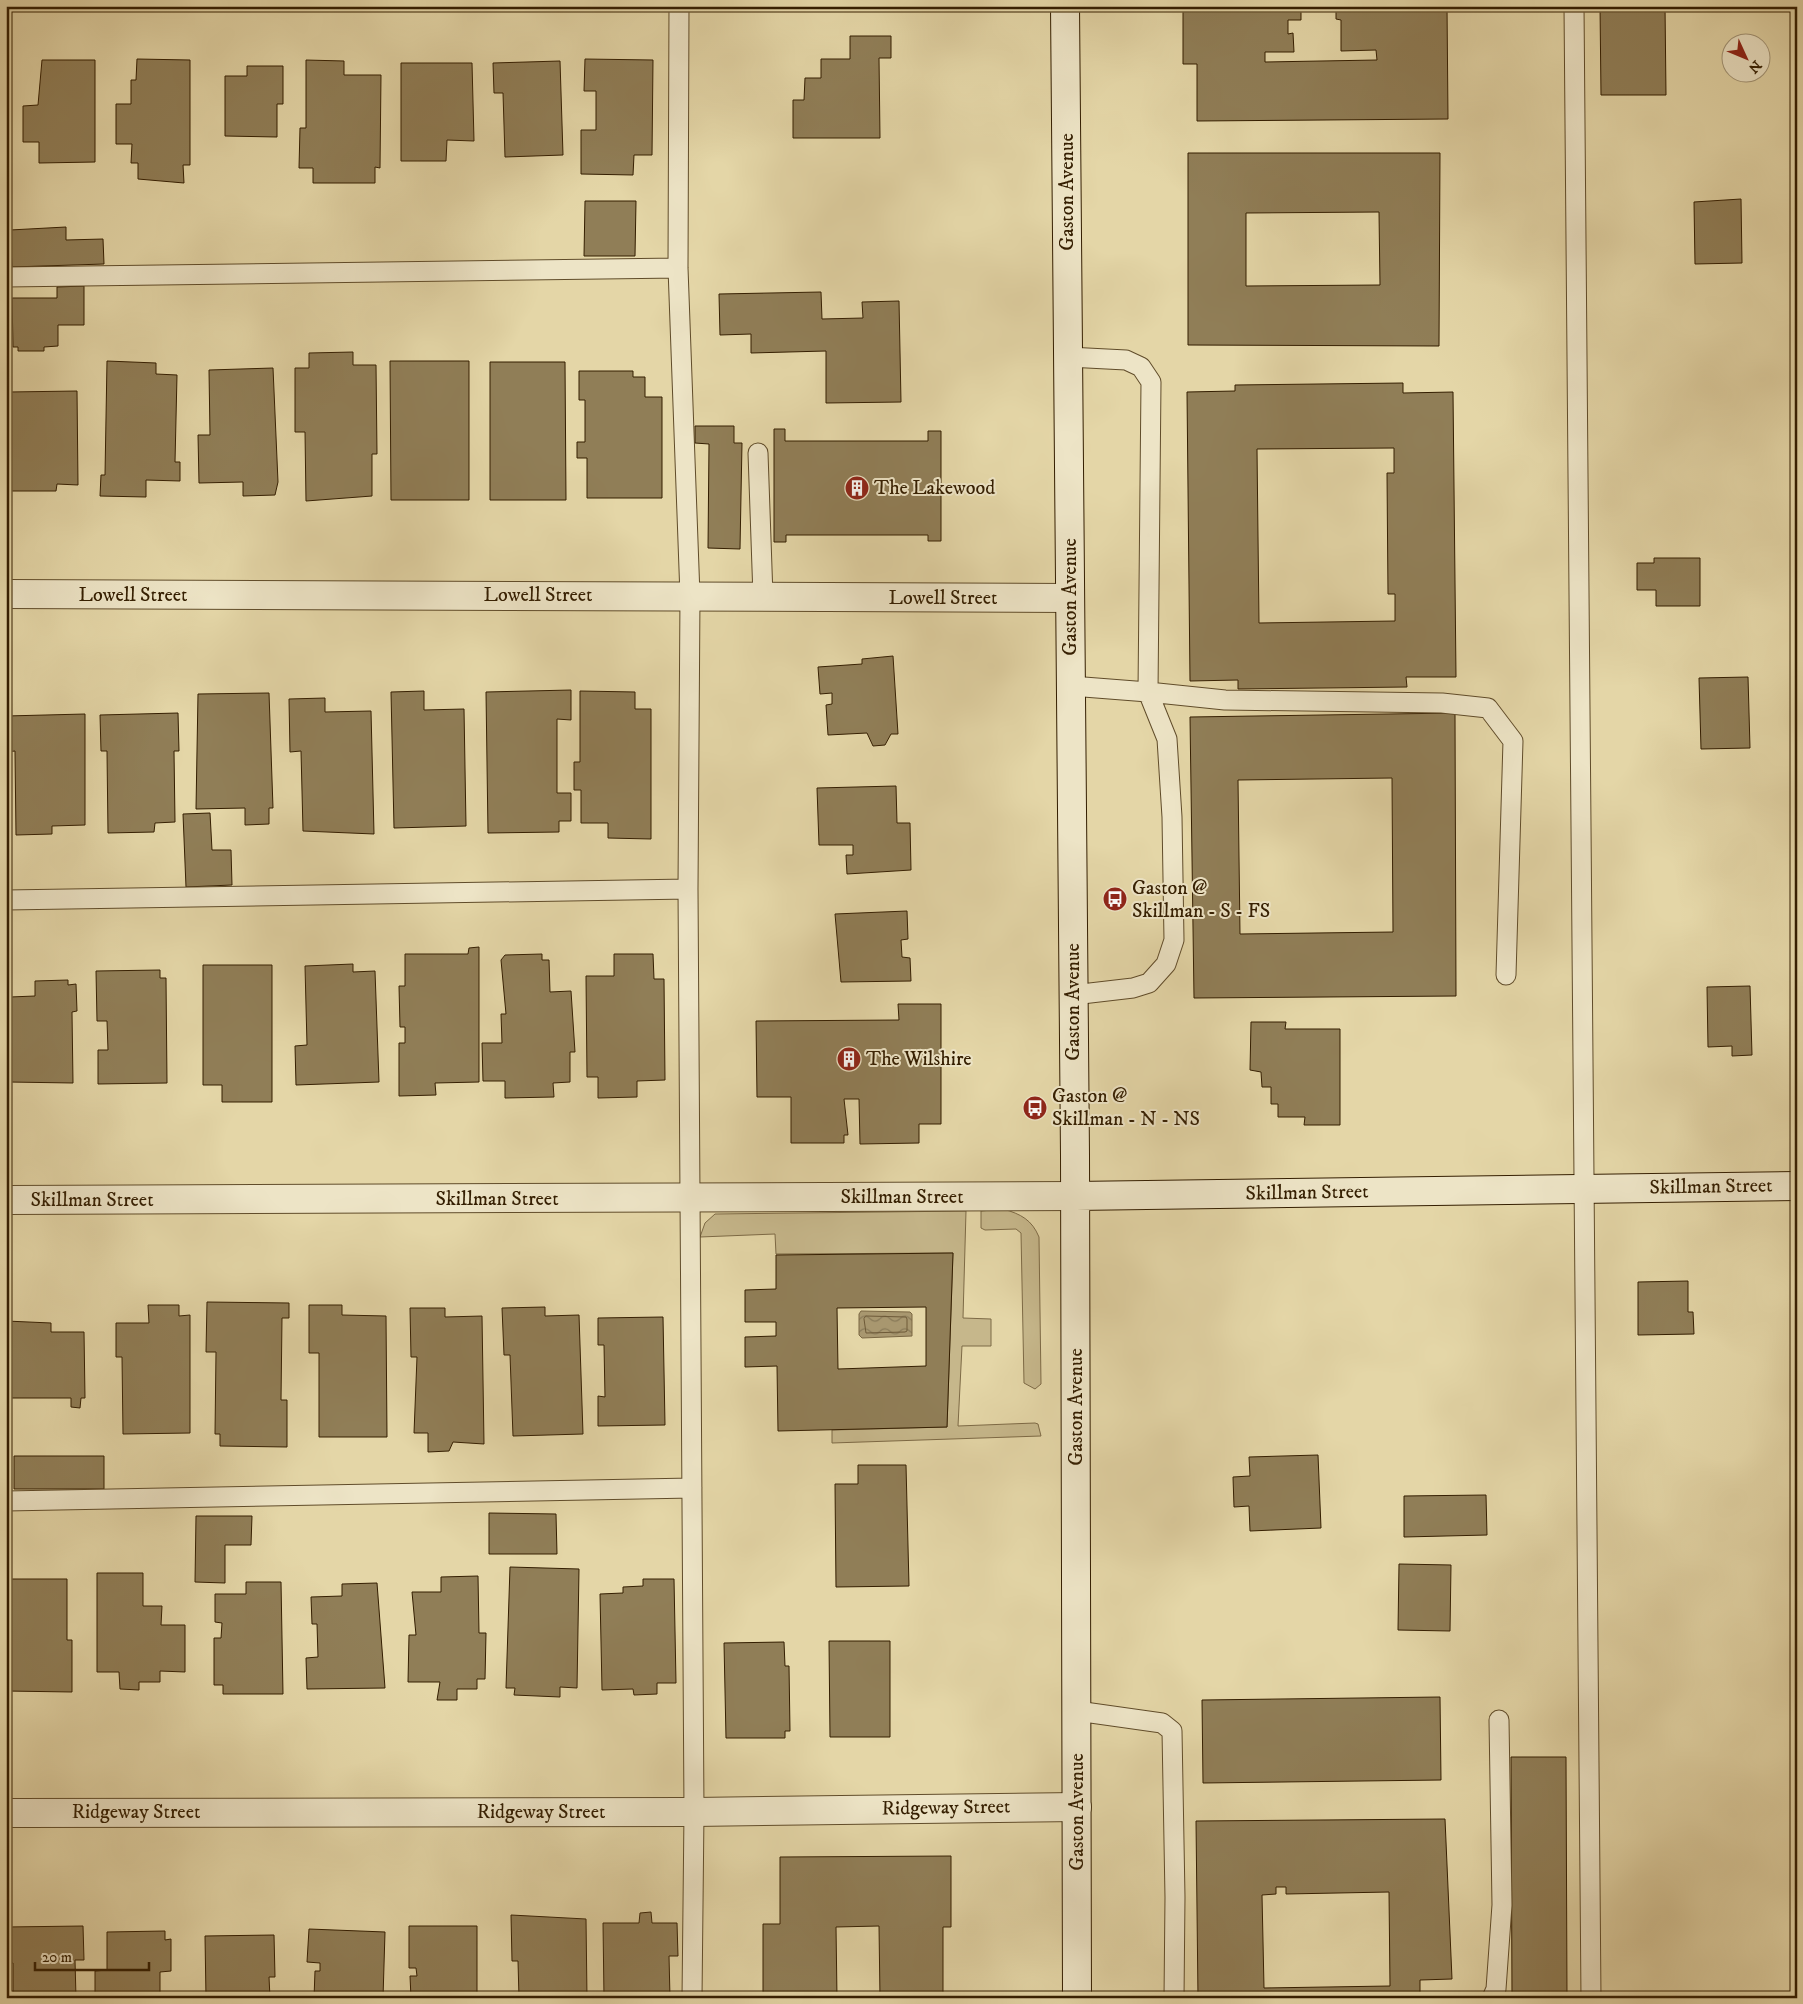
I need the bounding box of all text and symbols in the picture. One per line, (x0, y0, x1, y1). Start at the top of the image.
north arrow (1720, 32, 1770, 82)
text: N (1744, 56, 1765, 77)
street label: Gaston Avenue (1055, 133, 1080, 251)
building icon: The Lakewood (844, 475, 870, 501)
place label: The Lakewood (874, 476, 995, 501)
street label: Gaston Avenue (1058, 538, 1083, 656)
street label: Lowell Street (79, 583, 187, 608)
street label: Lowell Street (484, 583, 592, 608)
street label: Lowell Street (889, 586, 997, 611)
place label: Gaston @ Skillman - S - FS (1132, 876, 1270, 924)
bus stop icon: Gaston @ Skillman - S - FS (1102, 886, 1128, 912)
street label: Gaston Avenue (1061, 943, 1086, 1061)
building icon: The Wilshire (836, 1046, 862, 1072)
place label: The Wilshire (866, 1047, 972, 1072)
place label: Gaston @ Skillman - N - NS (1052, 1084, 1200, 1132)
bus stop icon: Gaston @ Skillman - N - NS (1022, 1095, 1048, 1121)
street label: Skillman Street (1649, 1173, 1773, 1201)
street label: Skillman Street (1245, 1179, 1369, 1207)
street label: Skillman Street (840, 1185, 964, 1210)
street label: Skillman Street (435, 1187, 559, 1212)
street label: Skillman Street (30, 1188, 154, 1213)
street label: Gaston Avenue (1064, 1348, 1089, 1466)
street label: Gaston Avenue (1065, 1753, 1090, 1871)
street label: Ridgeway Street (881, 1794, 1011, 1822)
street label: Ridgeway Street (72, 1800, 200, 1825)
street label: Ridgeway Street (477, 1800, 605, 1825)
scale bar (35, 1939, 149, 1971)
text: 20 m (42, 1948, 72, 1967)

